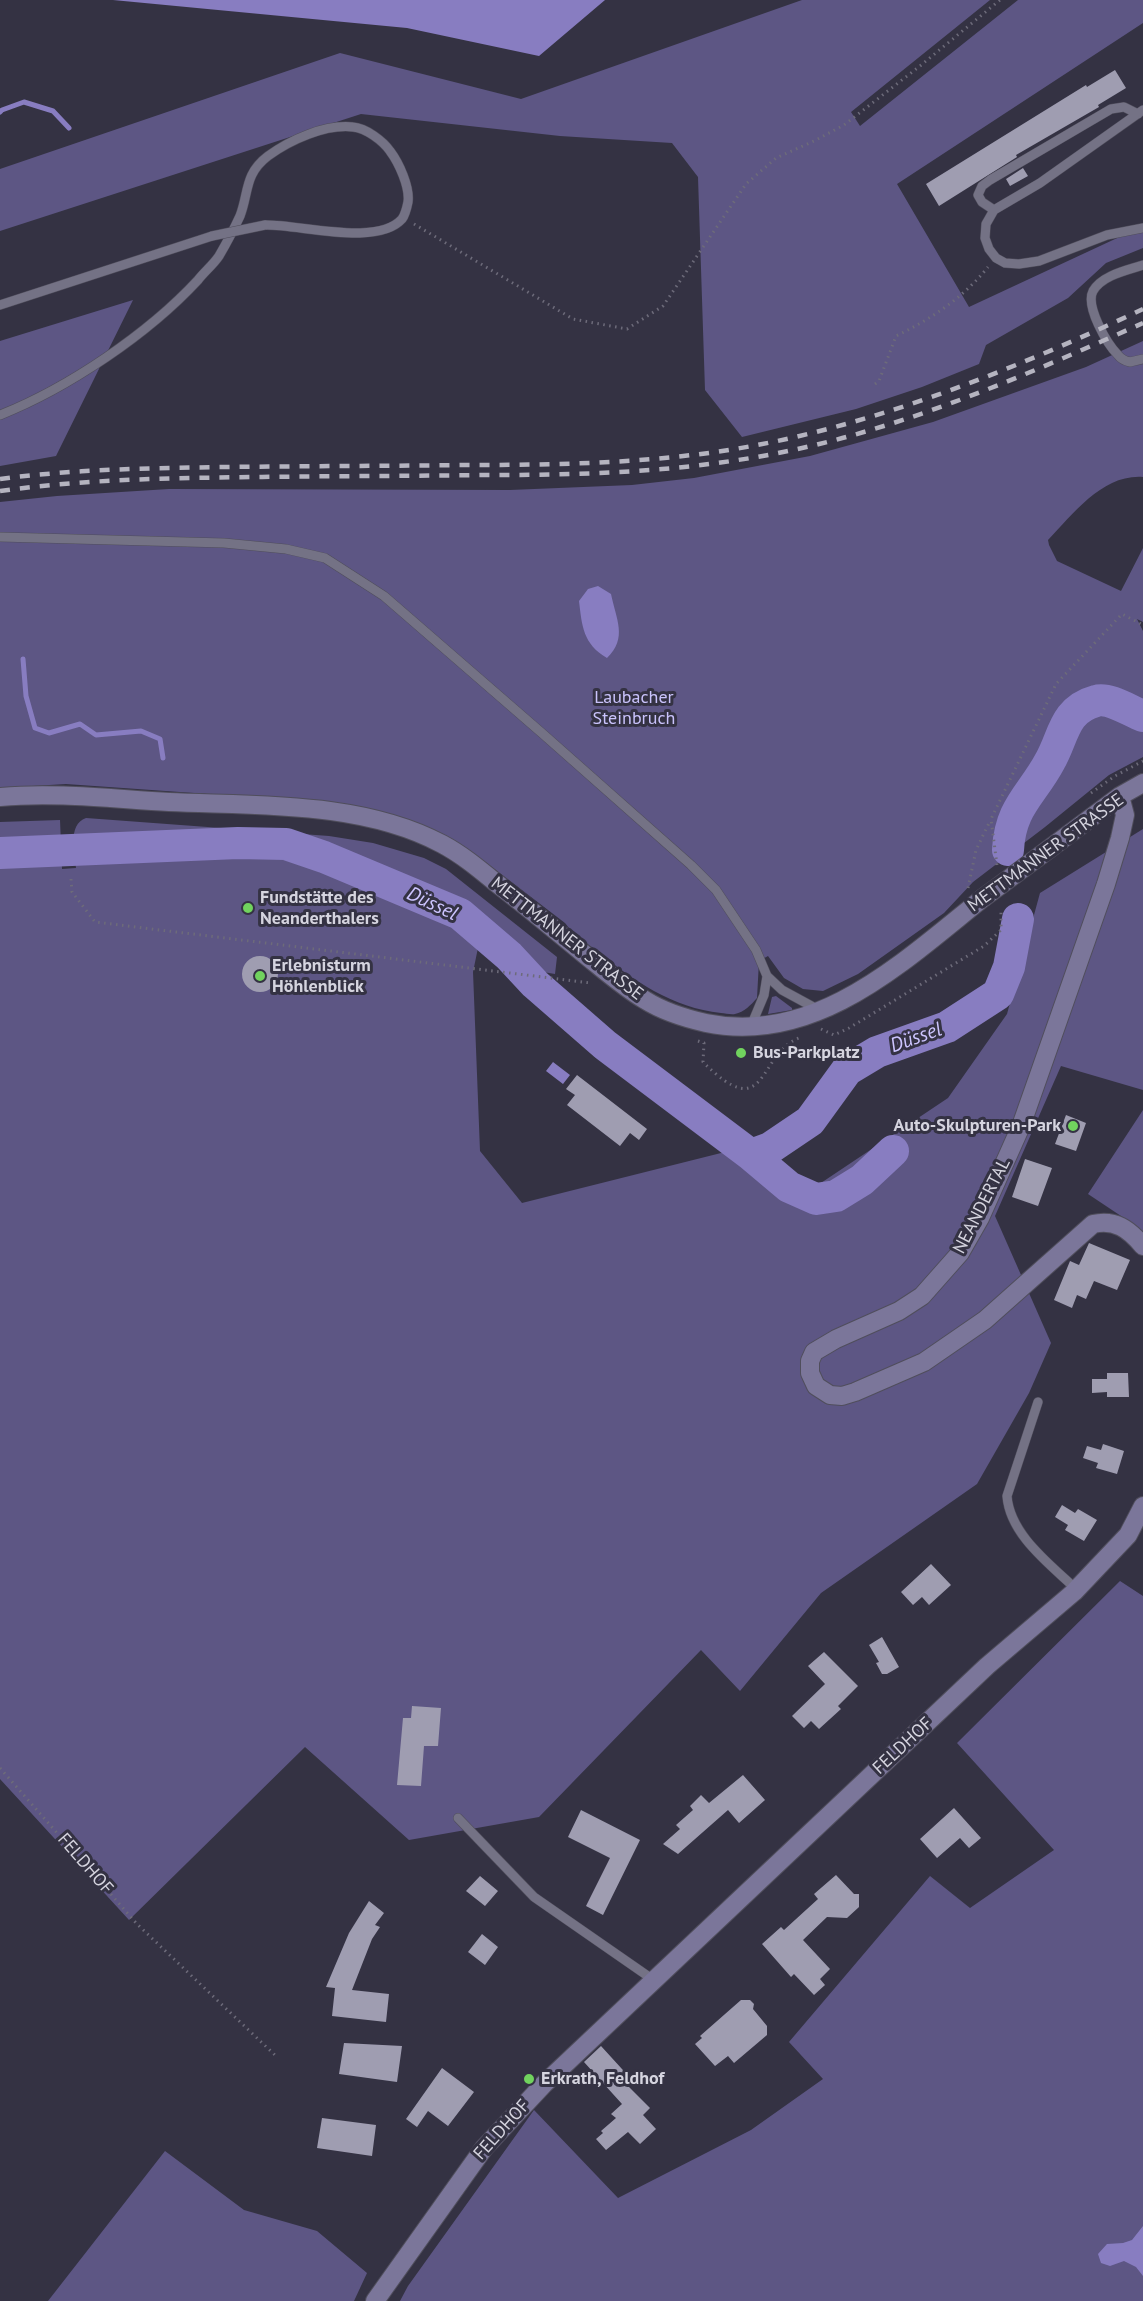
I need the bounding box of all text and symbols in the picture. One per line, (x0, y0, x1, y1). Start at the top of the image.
park label: Laubacher Steinbruch (593, 687, 675, 730)
street label: METTMANNER STRASSE (964, 789, 1128, 917)
street label: METTMANNER STRASSE (486, 873, 648, 1005)
water label: Düssel (403, 882, 461, 926)
place label: Fundstätte des Neanderthalers (260, 887, 379, 930)
marker: Fundstätte des Neanderthalers (241, 901, 255, 915)
place label: Erlebnisturm Höhlenblick (272, 955, 371, 998)
marker: Erlebnisturm Höhlenblick (253, 969, 267, 983)
water label: Düssel (887, 1018, 945, 1058)
place label: Bus-Parkplatz (753, 1042, 860, 1064)
marker: Bus-Parkplatz (734, 1046, 748, 1060)
place label: Auto-Skulpturen-Park (893, 1115, 1061, 1137)
marker: Auto-Skulpturen-Park (1066, 1119, 1080, 1133)
street label: NEANDERTAL (949, 1155, 1015, 1257)
street label: FELDHOF (869, 1713, 937, 1779)
street label: FELDHOF (53, 1829, 117, 1899)
place label: Erkrath, Feldhof (541, 2068, 664, 2090)
marker: Erkrath, Feldhof (522, 2072, 536, 2086)
street label: FELDHOF (469, 2095, 535, 2165)

